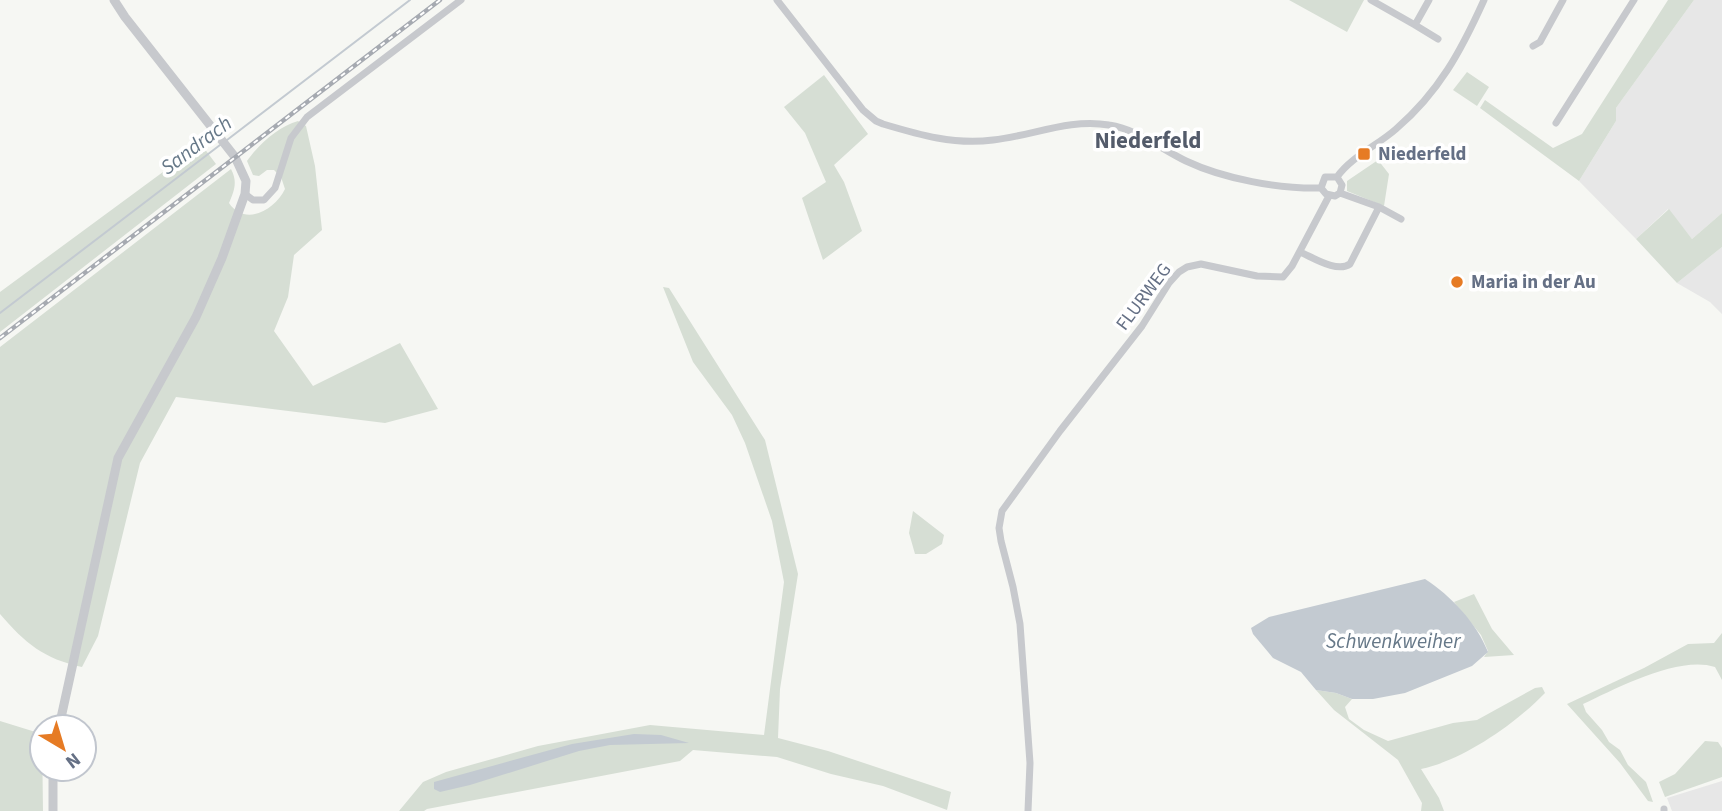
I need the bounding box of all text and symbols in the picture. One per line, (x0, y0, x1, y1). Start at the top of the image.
water label: Sandrach (154, 108, 238, 182)
district label: Niederfeld (1094, 124, 1202, 157)
place label: Niederfeld (1378, 141, 1466, 168)
marker: Niederfeld (1356, 146, 1372, 162)
street label: FLURWEG (1110, 258, 1178, 336)
place label: Maria in der Au (1471, 269, 1596, 296)
marker: Maria in der Au (1449, 274, 1465, 290)
water label: Schwenkweiher (1326, 626, 1461, 656)
north arrow (28, 713, 98, 783)
text: N (59, 746, 86, 775)

